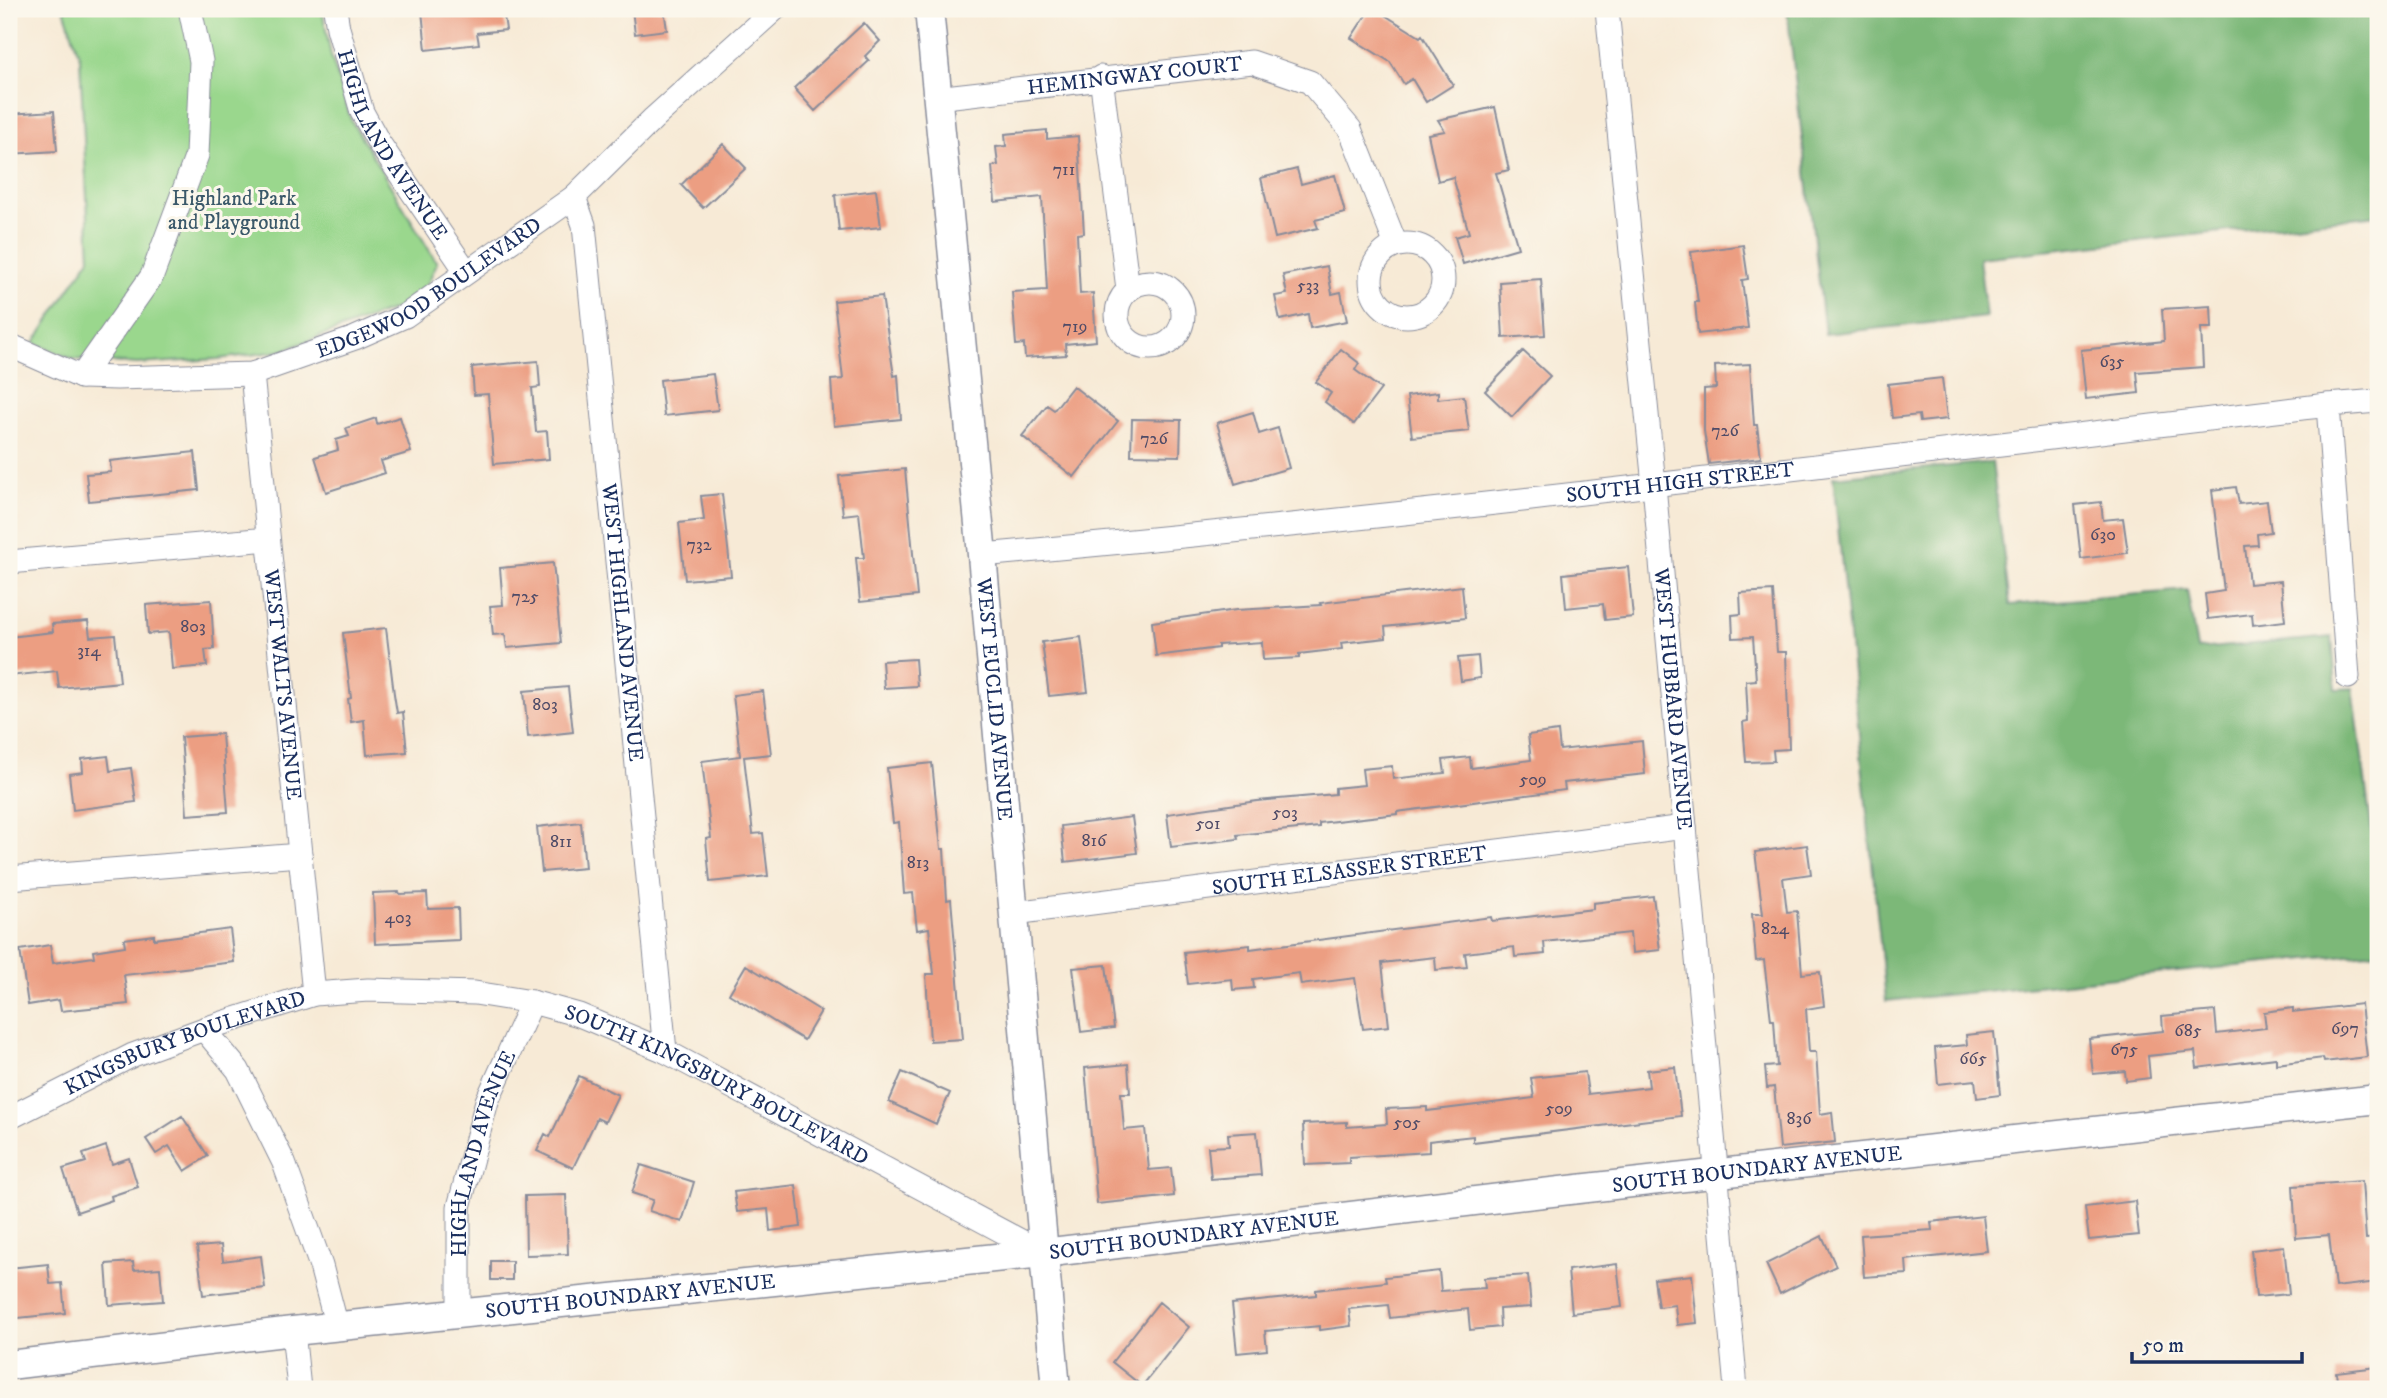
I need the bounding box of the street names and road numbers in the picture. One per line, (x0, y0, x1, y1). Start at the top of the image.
street label: HIGHLAND AVENUE (331, 47, 453, 245)
street label: HEMINGWAY COURT (1026, 51, 1244, 102)
street label: EDGEWOOD BOULEVARD (313, 212, 547, 365)
street label: SOUTH HIGH STREET (1565, 457, 1796, 509)
street label: WEST HIGHLAND AVENUE (595, 481, 649, 763)
street label: WEST HUBBARD AVENUE (1647, 566, 1697, 831)
street label: WEST WALTS AVENUE (257, 567, 307, 801)
street label: WEST EUCLID AVENUE (970, 575, 1017, 822)
street label: SOUTH ELSASSER STREET (1211, 841, 1488, 901)
street label: KINGSBURY BOULEVARD (60, 986, 309, 1102)
street label: SOUTH KINGSBURY BOULEVARD (561, 1000, 873, 1172)
street label: HIGHLAND AVENUE (447, 1046, 522, 1257)
street label: SOUTH BOUNDARY AVENUE (1611, 1141, 1903, 1199)
street label: SOUTH BOUNDARY AVENUE (1048, 1206, 1340, 1266)
street label: SOUTH BOUNDARY AVENUE (484, 1269, 777, 1325)

